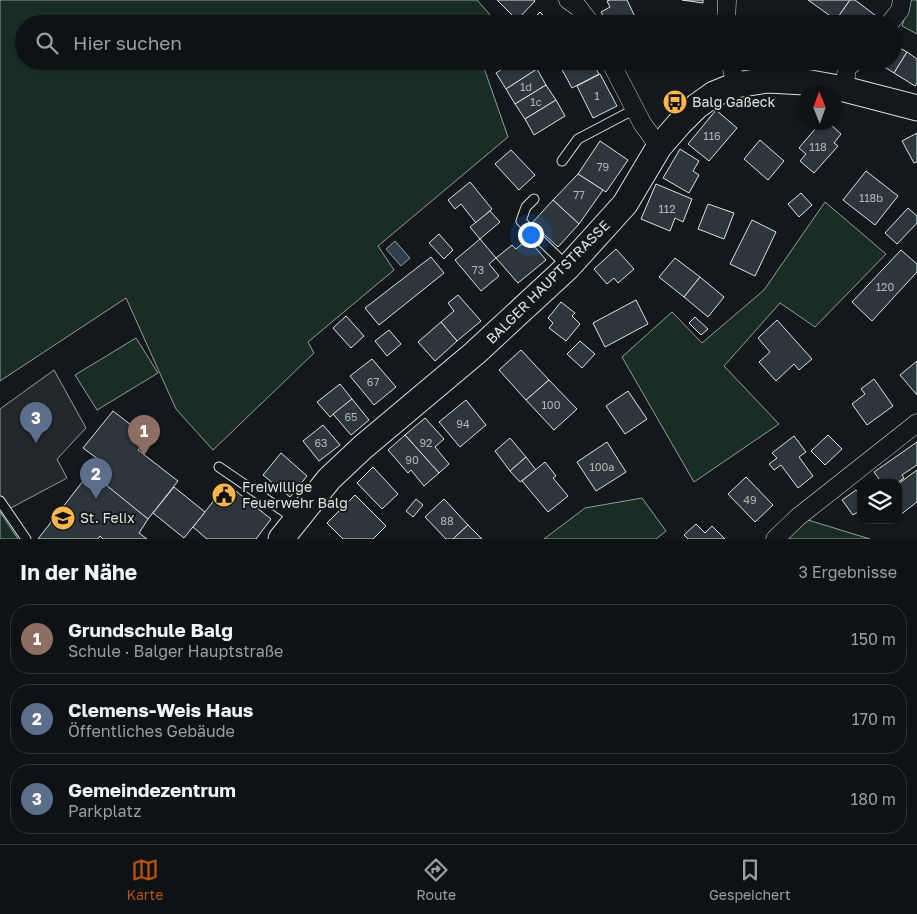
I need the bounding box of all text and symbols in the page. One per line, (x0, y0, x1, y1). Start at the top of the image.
search box (15, 15, 902, 70)
icon: search (33, 29, 61, 57)
text: Hier suchen (73, 31, 182, 54)
house number: 1d (520, 80, 532, 93)
north arrow (797, 85, 842, 130)
house number: 1 (594, 89, 600, 102)
bus stop icon: Balg Gaßeck (662, 89, 688, 115)
place label: Balg Gaßeck (692, 93, 775, 110)
house number: 1c (530, 95, 542, 108)
house number: 116 (703, 129, 721, 142)
house number: 118 (809, 140, 827, 153)
house number: 79 (597, 160, 609, 173)
house number: 77 (573, 188, 585, 201)
house number: 118b (859, 191, 883, 204)
house number: 112 (658, 202, 676, 215)
street label: BALGER HAUPTSTRASSE (482, 216, 613, 347)
your location (518, 222, 544, 248)
house number: 73 (472, 263, 484, 276)
house number: 120 (876, 280, 894, 293)
house number: 67 (367, 375, 379, 388)
house number: 100 (542, 398, 561, 411)
pin: 3 (20, 402, 52, 443)
house number: 65 (344, 410, 358, 423)
pin: 1 (128, 415, 160, 456)
house number: 94 (456, 417, 470, 430)
house number: 63 (314, 436, 328, 449)
house number: 92 (419, 436, 433, 449)
house number: 90 (405, 453, 419, 466)
pin: 2 (80, 458, 112, 499)
house number: 100a (589, 460, 615, 473)
place label: Freiwillige Feuerwehr Balg (242, 478, 348, 511)
map controls (857, 479, 902, 524)
button: layers (857, 479, 902, 524)
public building icon: Freiwillige Feuerwehr Balg (211, 482, 237, 508)
house number: 49 (743, 493, 757, 506)
school or university icon: St. Felix (50, 505, 76, 531)
place label: St. Felix (80, 509, 135, 526)
house number: 88 (440, 514, 454, 527)
text: In der Nähe (20, 559, 137, 585)
text: 3 Ergebnisse (798, 562, 897, 582)
text: Grundschule Balg (68, 618, 233, 641)
text: 1 (33, 629, 41, 649)
text: 150 m (851, 629, 896, 649)
text: Schule · Balger Hauptstraße (68, 641, 283, 661)
text: Clemens-Weis Haus (68, 698, 253, 721)
text: 2 (32, 709, 42, 729)
text: 170 m (852, 709, 896, 729)
text: Öffentliches Gebäude (68, 721, 235, 741)
text: Gemeindezentrum (68, 778, 236, 801)
text: 3 (32, 789, 42, 809)
text: 180 m (850, 789, 896, 809)
text: Parkplatz (68, 801, 141, 821)
tab: Karte (126, 856, 163, 903)
tab: Route (416, 856, 456, 903)
tab: Gespeichert (709, 856, 791, 903)

